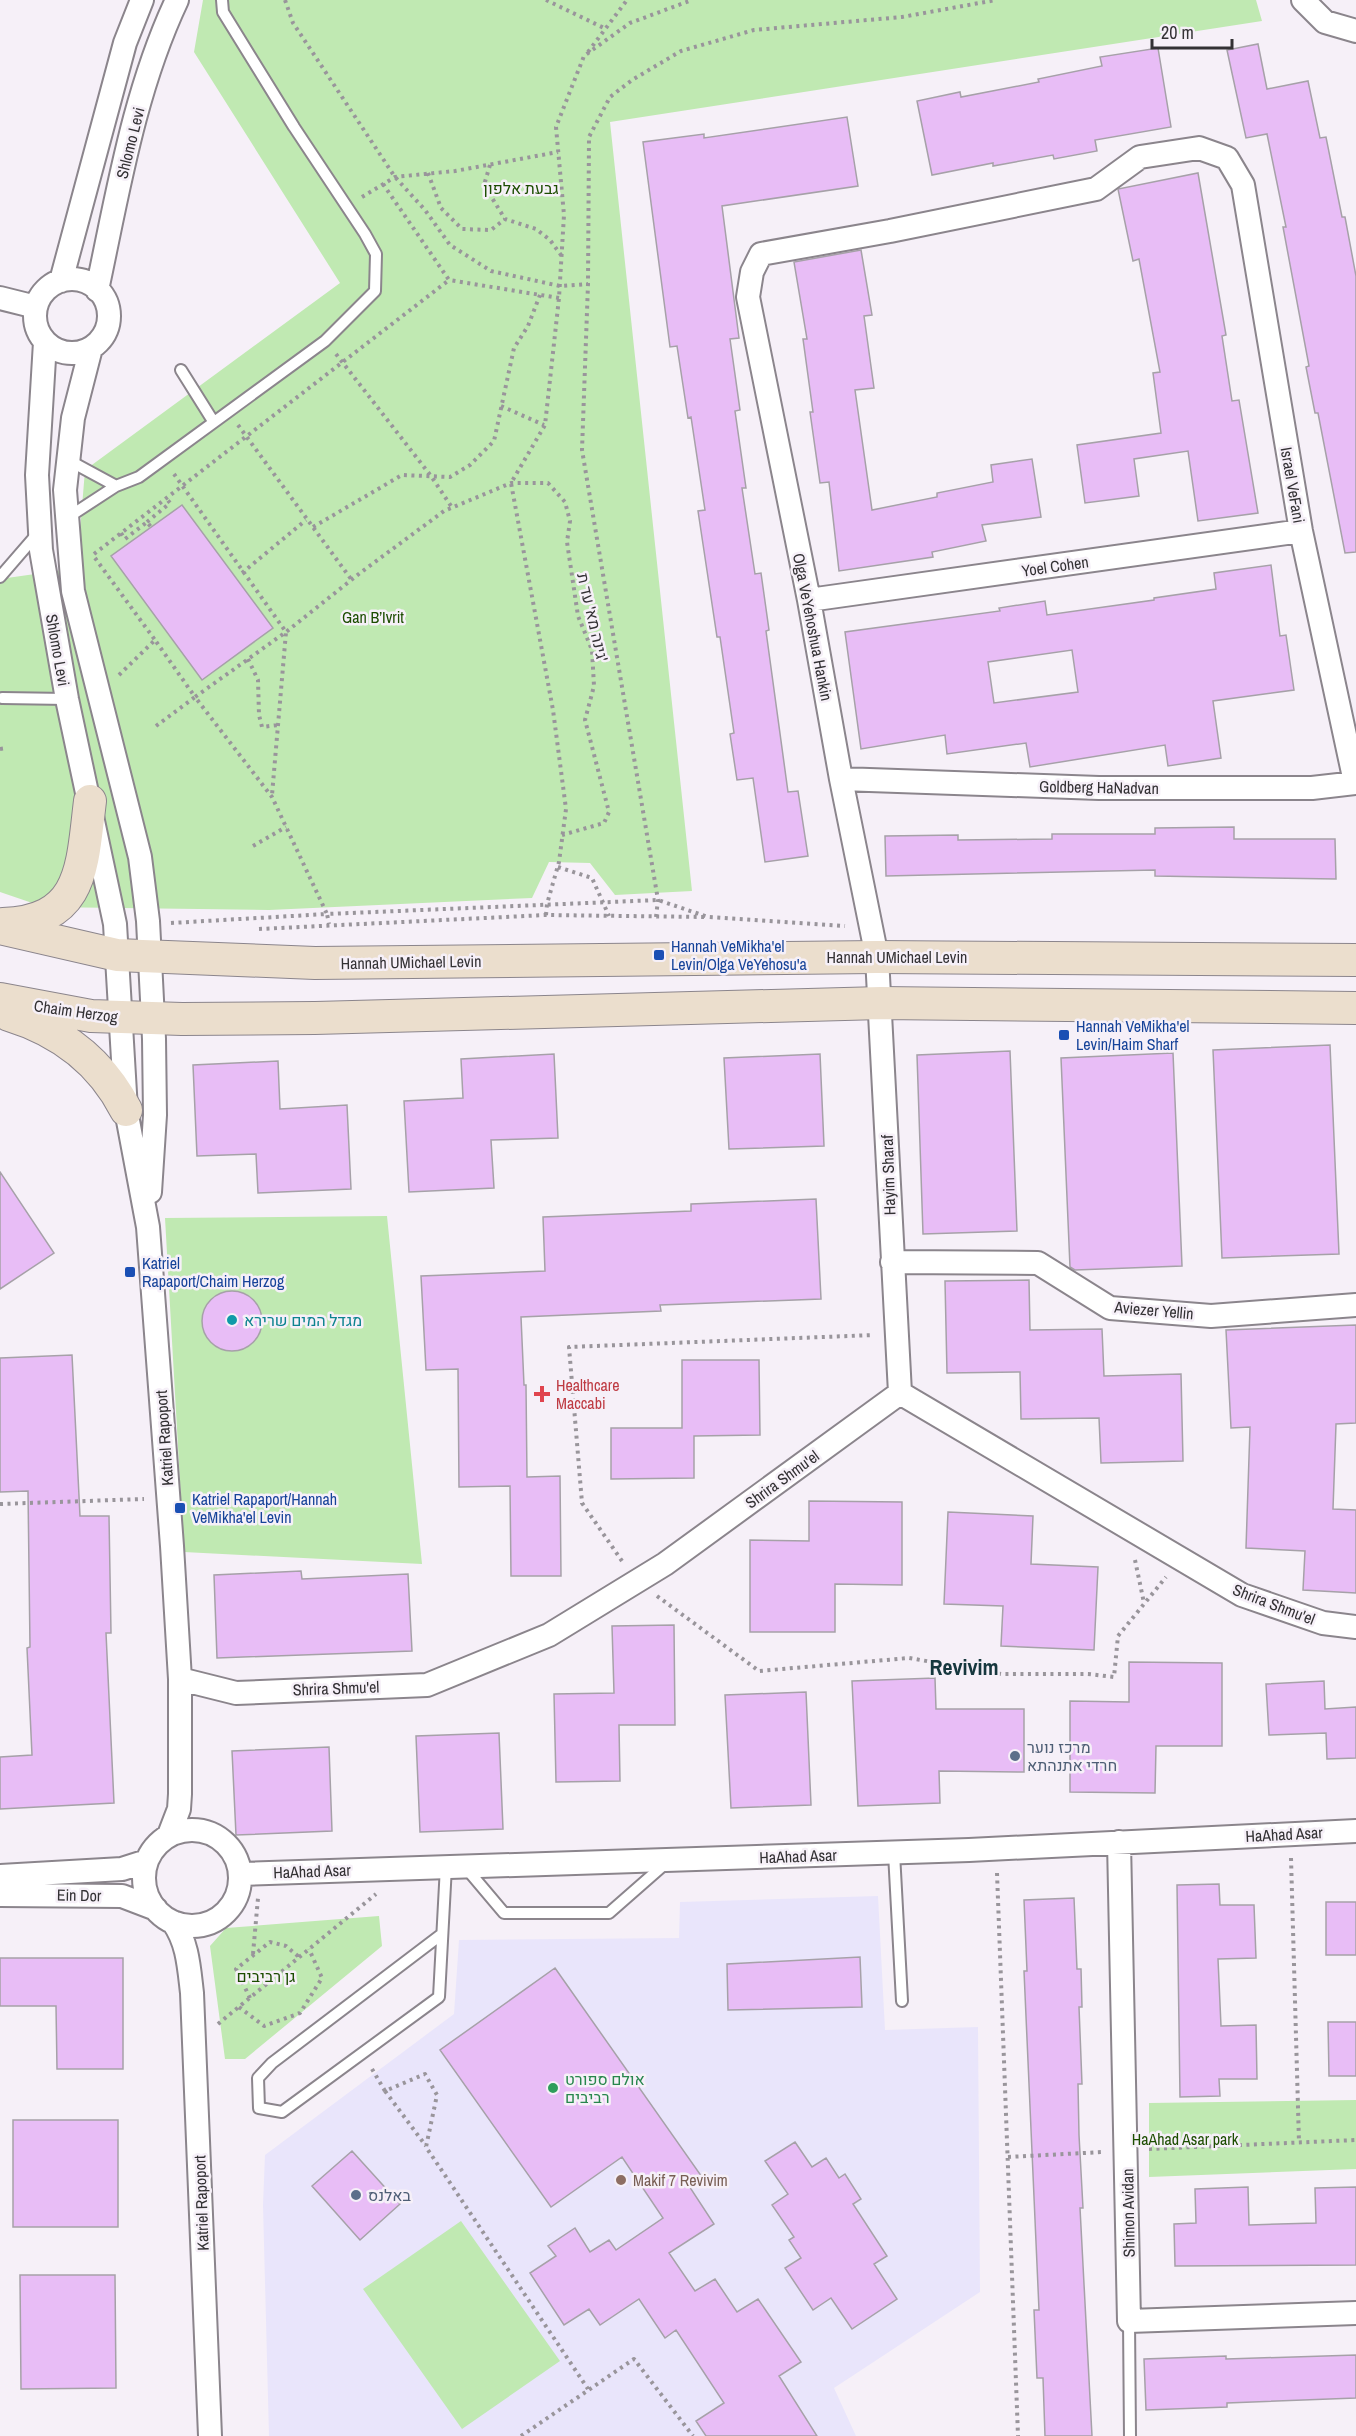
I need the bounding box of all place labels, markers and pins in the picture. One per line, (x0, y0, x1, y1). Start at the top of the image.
place label: Hannah VeMikha'el Levin/Olga VeYehosu'a (671, 935, 807, 975)
marker: Hannah VeMikha'el Levin/Olga VeYehosu'a (652, 948, 666, 962)
place label: Hannah VeMikha'el Levin/Haim Sharf (1076, 1015, 1189, 1055)
marker: Hannah VeMikha'el Levin/Haim Sharf (1057, 1028, 1071, 1042)
place label: Katriel Rapaport/Chaim Herzog (142, 1252, 285, 1292)
marker: Katriel Rapaport/Chaim Herzog (123, 1265, 137, 1279)
place label: מגדל המים שרירא (244, 1309, 362, 1331)
marker: מגדל המים שרירא (225, 1313, 239, 1327)
place label: Healthcare Maccabi (556, 1374, 619, 1414)
marker: Healthcare Maccabi (533, 1385, 551, 1403)
place label: Katriel Rapaport/Hannah VeMikha'el Levin (192, 1488, 337, 1528)
marker: Katriel Rapaport/Hannah VeMikha'el Levin (173, 1501, 187, 1515)
place label: מרכז נוער חרדי אתנהתא (1027, 1736, 1117, 1776)
marker: מרכז נוער חרדי אתנהתא (1008, 1749, 1022, 1763)
place label: אולם ספורט רביבים (565, 2068, 645, 2108)
marker: אולם ספורט רביבים (546, 2081, 560, 2095)
place label: Makif 7 Revivim (633, 2169, 728, 2191)
marker: Makif 7 Revivim (614, 2173, 628, 2187)
place label: באלנס (368, 2184, 411, 2206)
marker: באלנס (349, 2188, 363, 2202)

